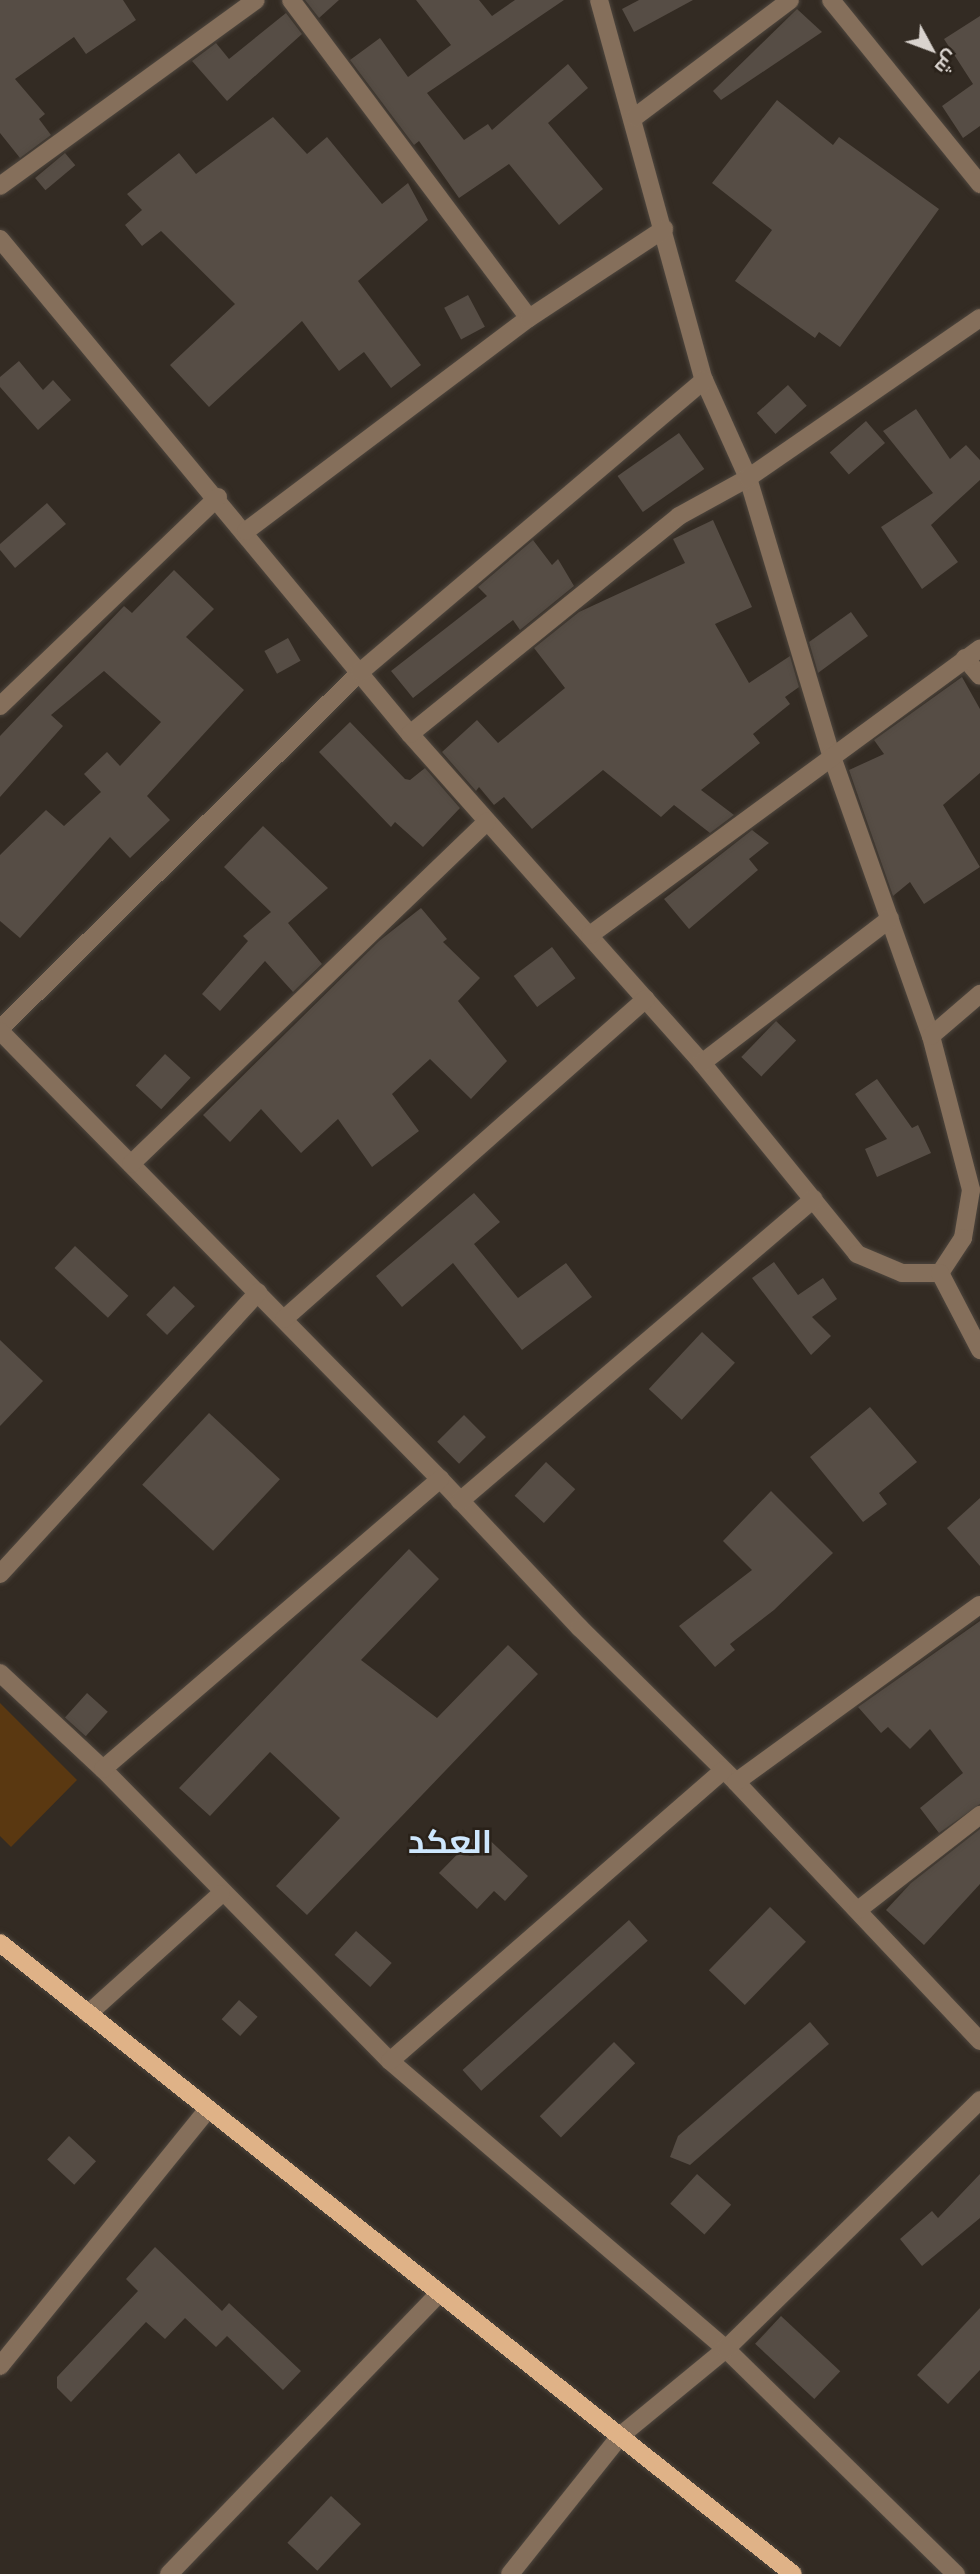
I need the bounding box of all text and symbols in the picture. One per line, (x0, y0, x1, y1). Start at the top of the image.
north arrow (896, 14, 966, 84)
text: ش (931, 46, 964, 80)
district label: العكد (408, 1821, 492, 1861)

